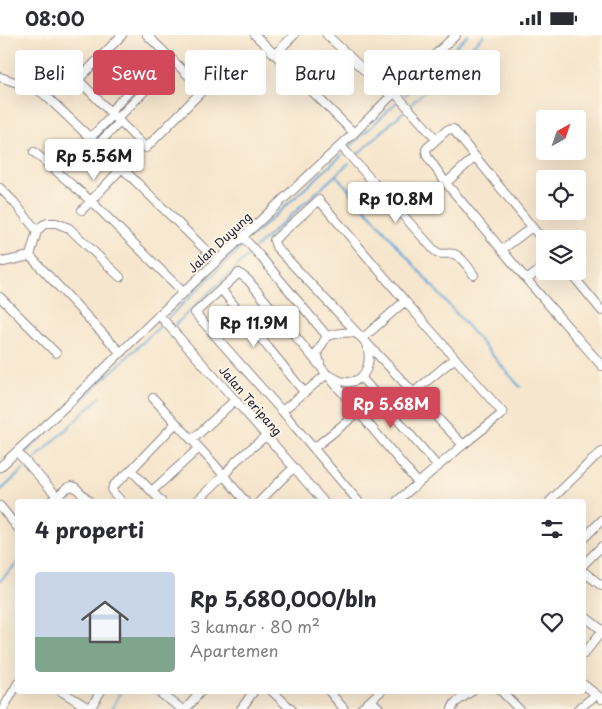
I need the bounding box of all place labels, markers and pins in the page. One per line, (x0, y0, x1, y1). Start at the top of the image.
pin: Rp 5.56M (42, 139, 146, 181)
pin: Rp 10.8M (344, 181, 448, 224)
pin: Rp 11.9M (202, 305, 306, 348)
pin: Rp 5.68M (339, 387, 443, 429)

